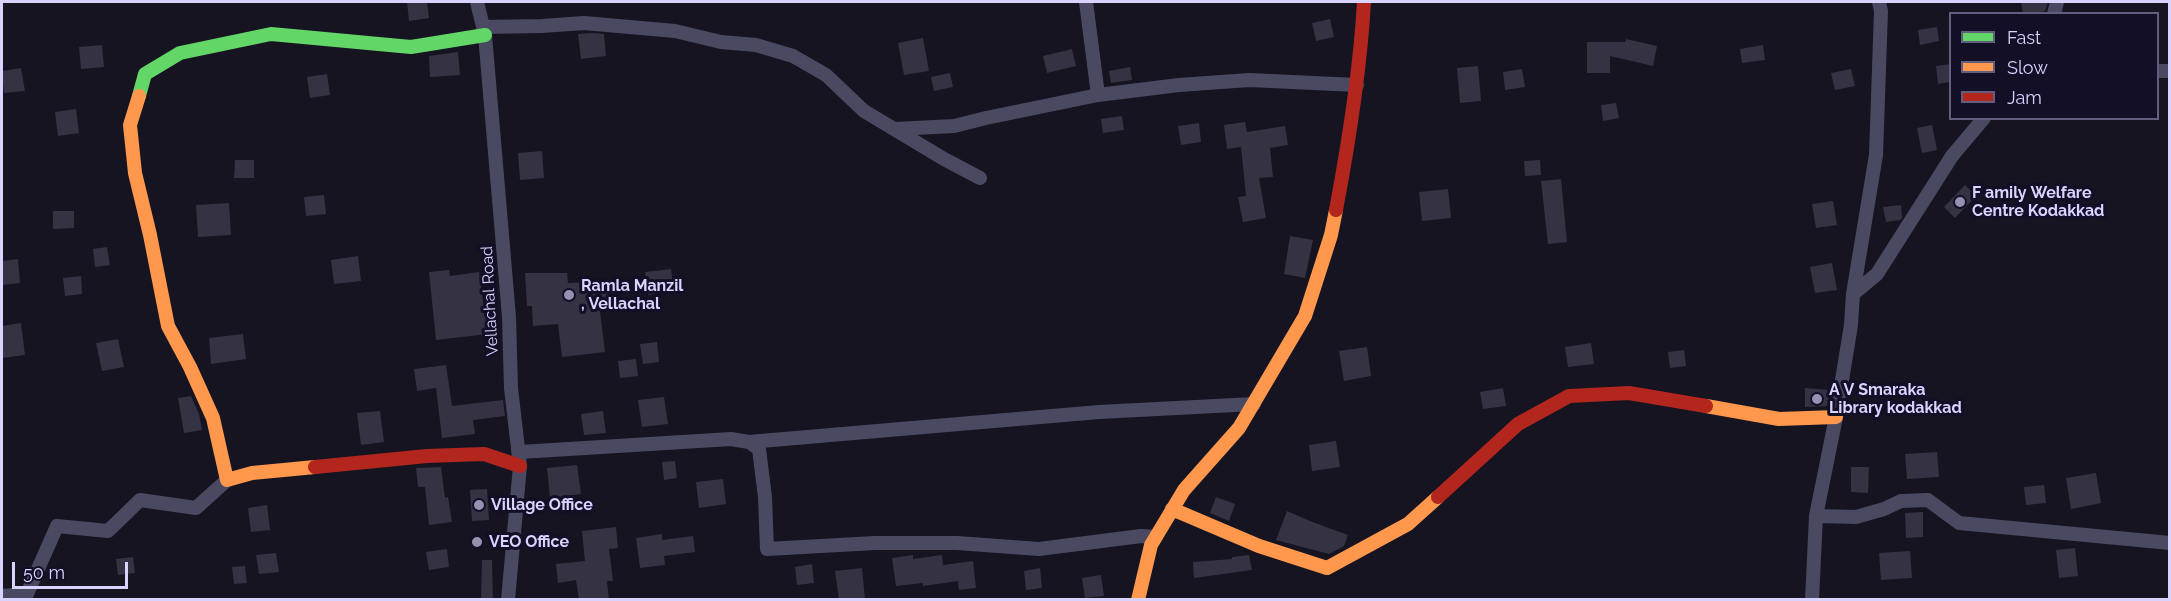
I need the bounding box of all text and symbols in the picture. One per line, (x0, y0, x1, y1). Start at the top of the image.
legend (1949, 12, 2159, 120)
text: Fast (2007, 27, 2041, 48)
text: Slow (2007, 57, 2048, 78)
text: Jam (2007, 87, 2042, 108)
place label: F amily Welfare Centre Kodakkad (1972, 183, 2104, 221)
marker: F amily Welfare Centre Kodakkad (1953, 195, 1967, 209)
street label: Vellachal Road (478, 245, 502, 357)
place label: Ramla Manzil , Vellachal (581, 276, 683, 314)
marker: Ramla Manzil , Vellachal (562, 288, 576, 302)
place label: A V Smaraka Library kodakkad (1829, 380, 1962, 418)
marker: A V Smaraka Library kodakkad (1810, 392, 1824, 406)
place label: Village Office (491, 495, 593, 515)
marker: Village Office (472, 498, 486, 512)
place label: VEO Office (489, 532, 569, 552)
marker: VEO Office (470, 535, 484, 549)
scale bar (15, 550, 130, 588)
text: 50 m (23, 562, 65, 583)

